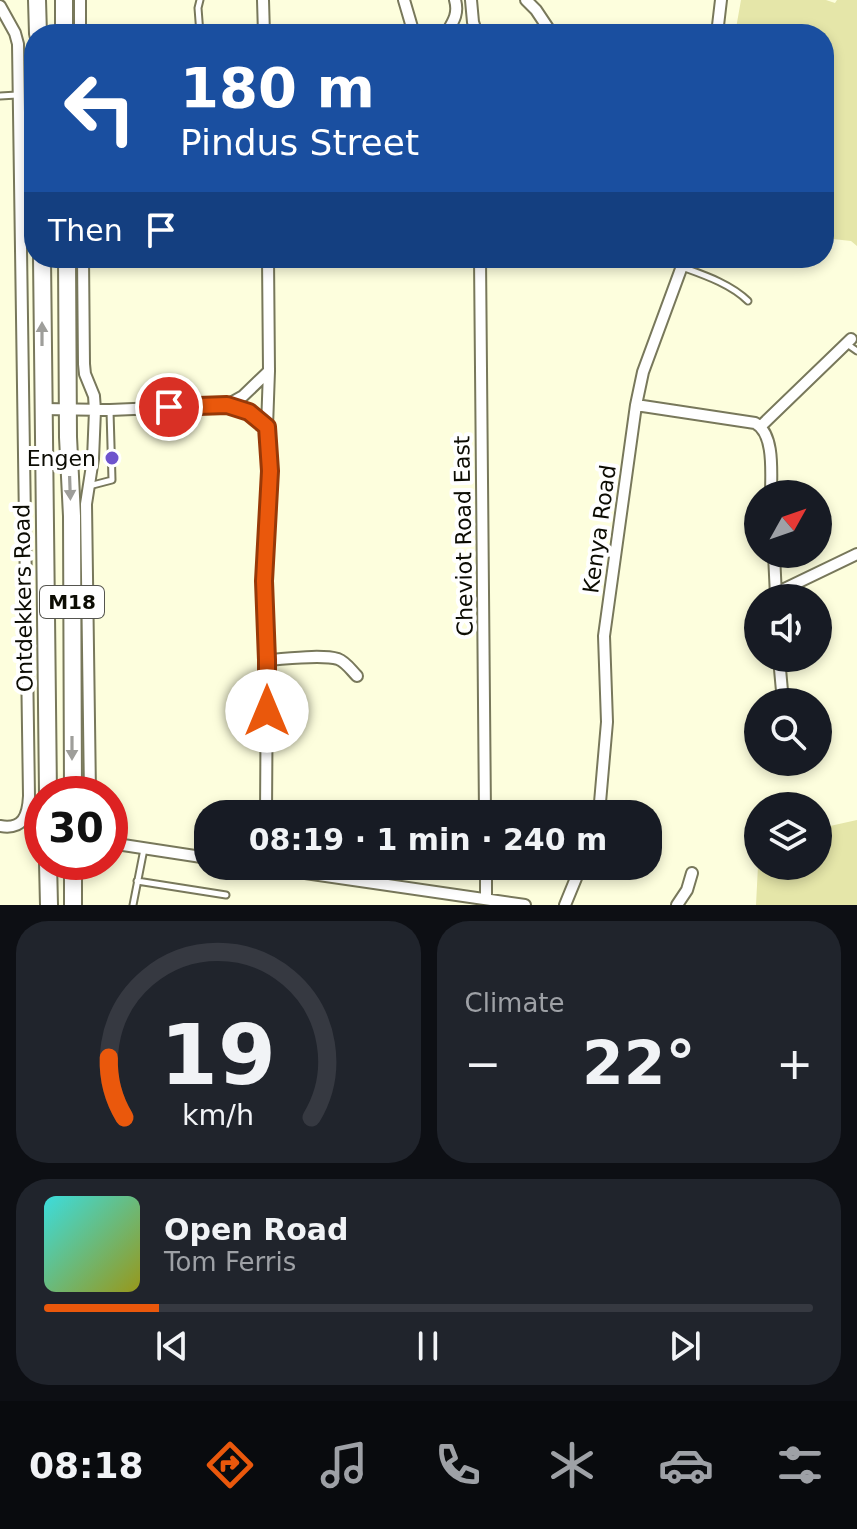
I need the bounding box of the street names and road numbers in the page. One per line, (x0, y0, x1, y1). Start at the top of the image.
street label: Cheviot Road East (449, 435, 478, 637)
street label: Kenya Road (578, 463, 621, 595)
street label: Ontdekkers Road (9, 504, 38, 692)
road number: M18 (40, 586, 104, 618)

